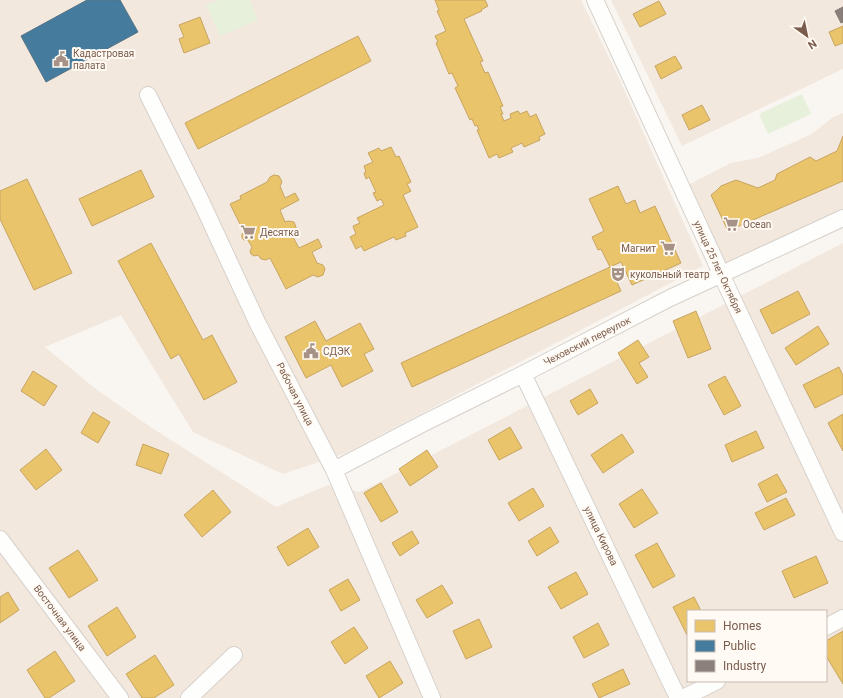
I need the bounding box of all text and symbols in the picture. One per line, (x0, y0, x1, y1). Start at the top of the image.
north arrow (787, 16, 827, 56)
text: N (805, 36, 819, 52)
place label: Кадастровая палата (73, 48, 134, 71)
public building icon: Кадастровая палата (52, 50, 70, 68)
supermarket icon: Ocean (722, 215, 740, 233)
street label: улица 25 лет Октября (692, 219, 744, 315)
place label: Ocean (743, 219, 771, 230)
supermarket icon: Десятка (239, 223, 257, 241)
place label: Десятка (260, 227, 299, 238)
supermarket icon: Магнит (659, 239, 677, 257)
place label: Магнит (621, 243, 656, 254)
theatre icon: кукольный театр (609, 265, 627, 283)
place label: кукольный театр (630, 269, 710, 280)
street label: Чеховский переулок (542, 314, 633, 368)
public building icon: СДЭК (302, 342, 320, 360)
place label: СДЭК (323, 346, 351, 357)
street label: Рабочая улица (274, 361, 316, 427)
street label: улица Кирова (582, 505, 620, 567)
street label: Восточная улица (32, 583, 88, 653)
legend (687, 610, 827, 682)
text: Homes (723, 619, 761, 633)
text: Public (723, 639, 756, 653)
text: Industry (723, 659, 767, 673)

